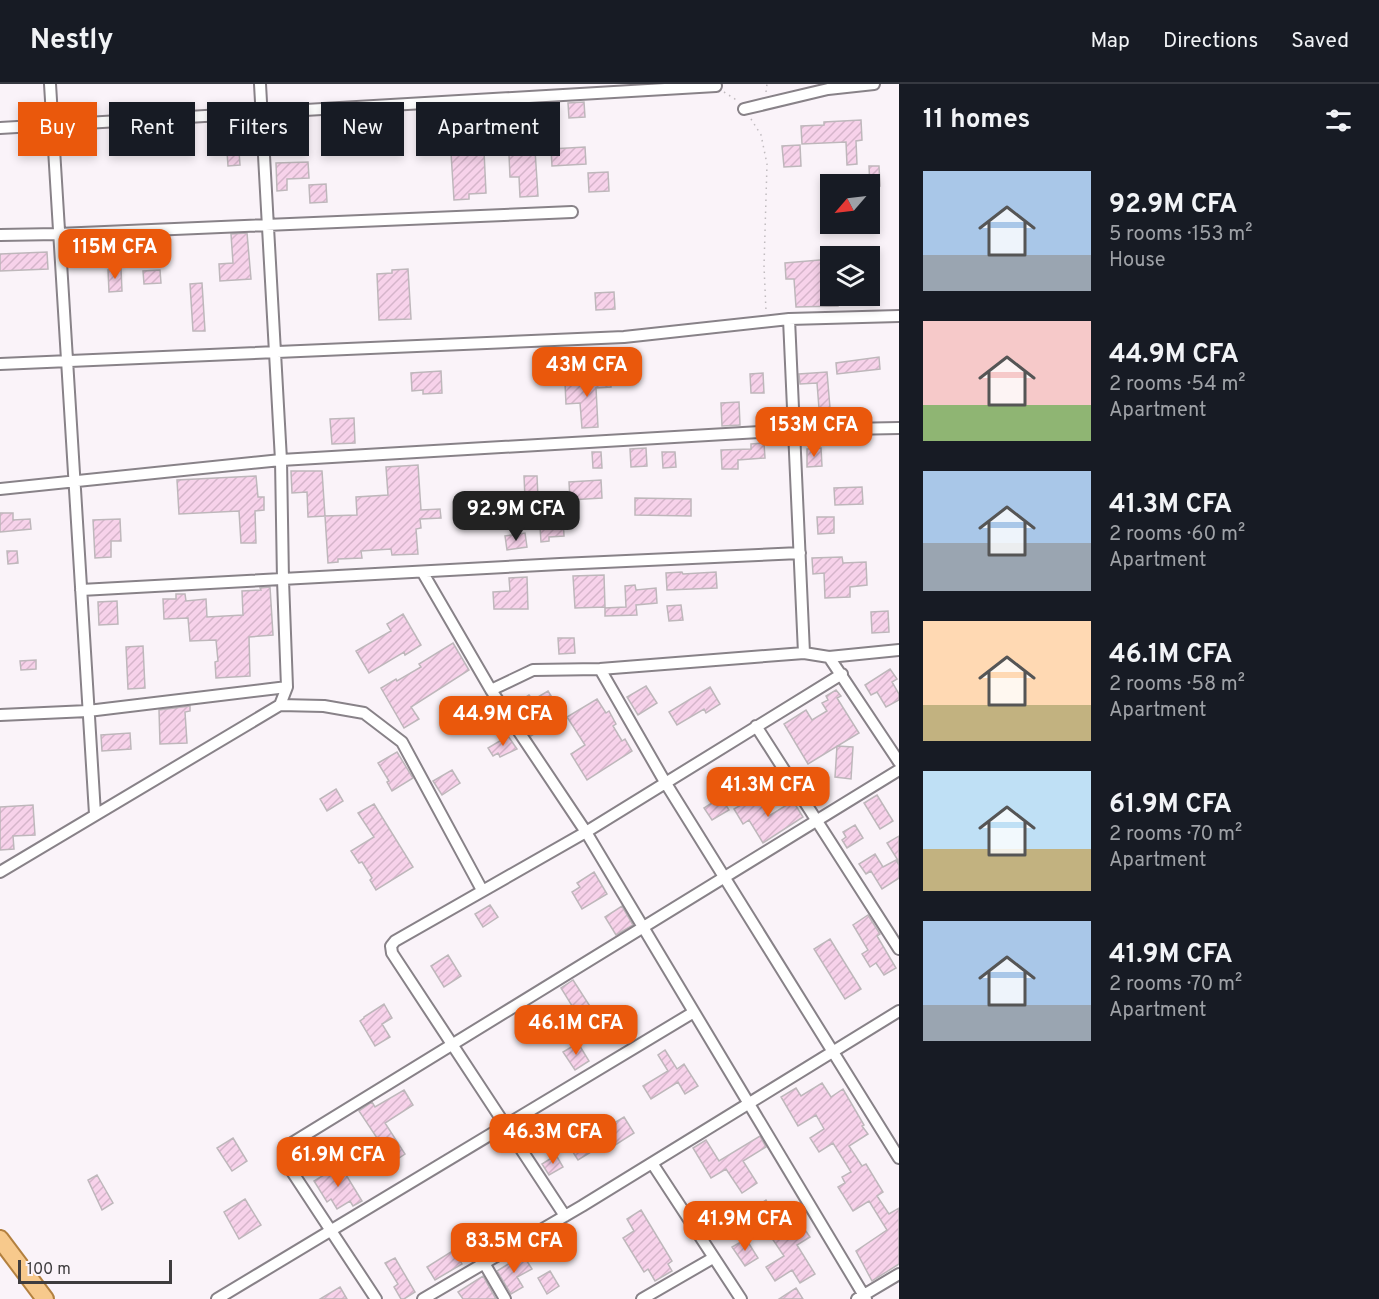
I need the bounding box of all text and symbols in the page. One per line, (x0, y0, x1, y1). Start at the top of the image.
text: Nestly (30, 23, 113, 59)
text: Map (1090, 28, 1130, 55)
text: Directions (1163, 28, 1258, 55)
text: Saved (1291, 28, 1349, 55)
chip: Buy (18, 102, 97, 156)
chip: Rent (109, 102, 195, 156)
chip: Filters (207, 102, 309, 156)
chip: New (321, 102, 404, 156)
chip: Apartment (416, 102, 560, 156)
text: 11 homes (923, 104, 1030, 137)
icon: filters (1322, 104, 1355, 137)
north arrow (820, 174, 880, 234)
map controls (820, 174, 880, 306)
text: 92.9M CFA (1109, 189, 1237, 222)
icon: home (971, 195, 1043, 267)
text: 5 rooms · 153 m² (1109, 222, 1252, 248)
pin: 115M CFA (53, 229, 177, 280)
text: 115M CFA (72, 235, 158, 261)
button: layers (820, 246, 880, 306)
text: House (1109, 248, 1165, 274)
text: 44.9M CFA (1109, 339, 1239, 372)
icon: home (971, 345, 1043, 417)
pin: 43M CFA (532, 347, 642, 398)
text: 43M CFA (546, 353, 628, 379)
text: 2 rooms · 54 m² (1109, 372, 1246, 398)
text: Apartment (1109, 398, 1207, 424)
pin: 153M CFA (752, 407, 876, 458)
text: 153M CFA (769, 413, 859, 439)
text: 41.3M CFA (1109, 489, 1232, 522)
pin: 92.9M CFA (447, 491, 585, 542)
icon: home (971, 495, 1043, 567)
text: 92.9M CFA (467, 497, 565, 523)
text: 2 rooms · 60 m² (1109, 522, 1245, 548)
text: Apartment (1109, 548, 1207, 574)
text: 46.1M CFA (1109, 639, 1232, 672)
icon: home (971, 645, 1043, 717)
text: 2 rooms · 58 m² (1109, 672, 1245, 698)
pin: 44.9M CFA (434, 696, 572, 747)
text: Apartment (1109, 698, 1207, 724)
text: 44.9M CFA (453, 702, 553, 728)
pin: 41.3M CFA (699, 767, 837, 818)
text: 41.3M CFA (721, 773, 815, 799)
text: 61.9M CFA (1109, 789, 1232, 822)
icon: home (971, 795, 1043, 867)
text: 2 rooms · 70 m² (1109, 822, 1242, 848)
text: Apartment (1109, 848, 1207, 874)
text: 41.9M CFA (1109, 939, 1233, 972)
icon: home (971, 945, 1043, 1017)
text: 2 rooms · 70 m² (1109, 972, 1242, 998)
text: Apartment (1109, 998, 1207, 1024)
pin: 46.1M CFA (507, 1005, 645, 1056)
text: 46.1M CFA (529, 1011, 624, 1037)
pin: 46.3M CFA (484, 1114, 622, 1165)
text: 46.3M CFA (504, 1120, 602, 1146)
pin: 61.9M CFA (269, 1137, 407, 1188)
text: 61.9M CFA (291, 1143, 385, 1169)
pin: 41.9M CFA (676, 1201, 814, 1252)
text: 41.9M CFA (697, 1207, 793, 1233)
pin: 83.5M CFA (445, 1223, 583, 1274)
text: 83.5M CFA (465, 1229, 563, 1255)
scale bar (18, 1257, 172, 1284)
text: 100 m (27, 1260, 71, 1280)

